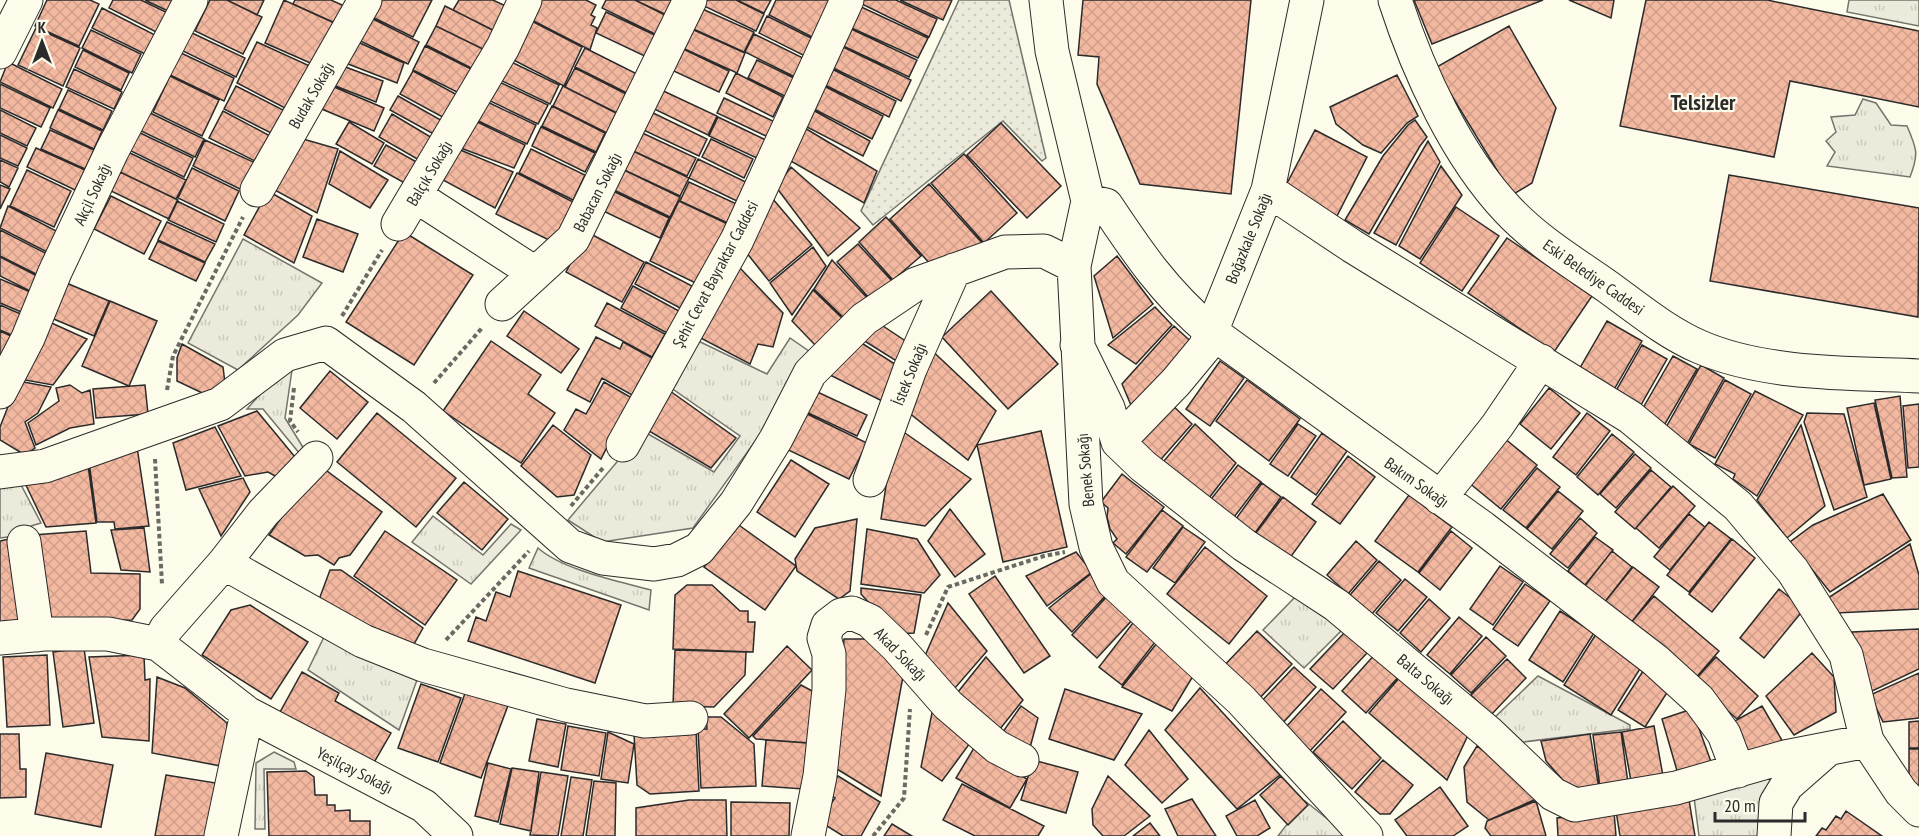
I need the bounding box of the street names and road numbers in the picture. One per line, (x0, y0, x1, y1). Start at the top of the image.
street label: Budak Sokağı (284, 58, 338, 132)
street label: Balçık Sokağı (402, 137, 456, 209)
street label: Babacan Sokağı (568, 149, 626, 235)
street label: Akçil Sokağı (69, 160, 115, 228)
street label: Boğazkale Sokağı (1221, 189, 1275, 287)
street label: Şehit Cevat Bayraktar Caddesi (668, 197, 762, 351)
street label: Eski Belediye Caddesi (1539, 235, 1649, 319)
street label: İstek Sokağı (887, 340, 931, 408)
street label: Benek Sokağı (1072, 432, 1098, 508)
street label: Bakım Sokağı (1381, 453, 1453, 511)
street label: Akad Sokağı (870, 623, 932, 685)
street label: Balta Sokağı (1393, 649, 1459, 709)
street label: Yeşilçay Sokağı (313, 742, 397, 798)

